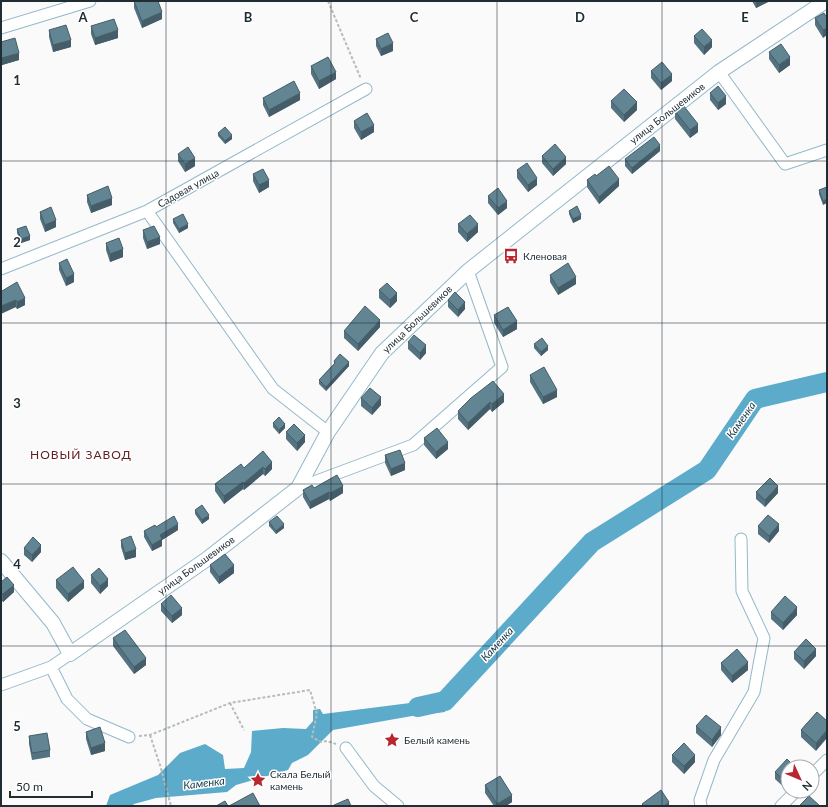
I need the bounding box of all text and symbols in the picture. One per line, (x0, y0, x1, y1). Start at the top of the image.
text: A (77, 9, 88, 25)
text: B (244, 9, 253, 25)
text: C (410, 9, 419, 25)
text: D (575, 9, 585, 25)
text: E (741, 9, 749, 25)
text: 1 (13, 72, 21, 88)
street label: улица Большевиков (627, 80, 707, 146)
street label: Садовая улица (155, 166, 221, 210)
text: 2 (13, 234, 21, 250)
bus stop icon: Кленовая (502, 247, 520, 265)
place label: Кленовая (523, 250, 567, 262)
street label: улица Большевиков (380, 283, 454, 355)
text: 3 (13, 395, 21, 411)
water label: Каменка (723, 399, 758, 441)
district label: НОВЫЙ ЗАВОД (30, 447, 132, 462)
street label: улица Большевиков (155, 533, 237, 597)
text: 4 (13, 556, 21, 572)
water label: Каменка (478, 624, 516, 663)
text: 5 (13, 718, 21, 734)
place icon: Белый камень (383, 731, 401, 749)
place label: Белый камень (404, 734, 470, 746)
north arrow (780, 759, 820, 799)
place label: Скала Белый камень (270, 768, 331, 792)
place icon: Скала Белый камень (249, 771, 267, 789)
scale bar (10, 773, 92, 799)
water label: Каменка (182, 773, 226, 791)
text: 50 m (16, 779, 43, 794)
text: N (800, 779, 815, 794)

